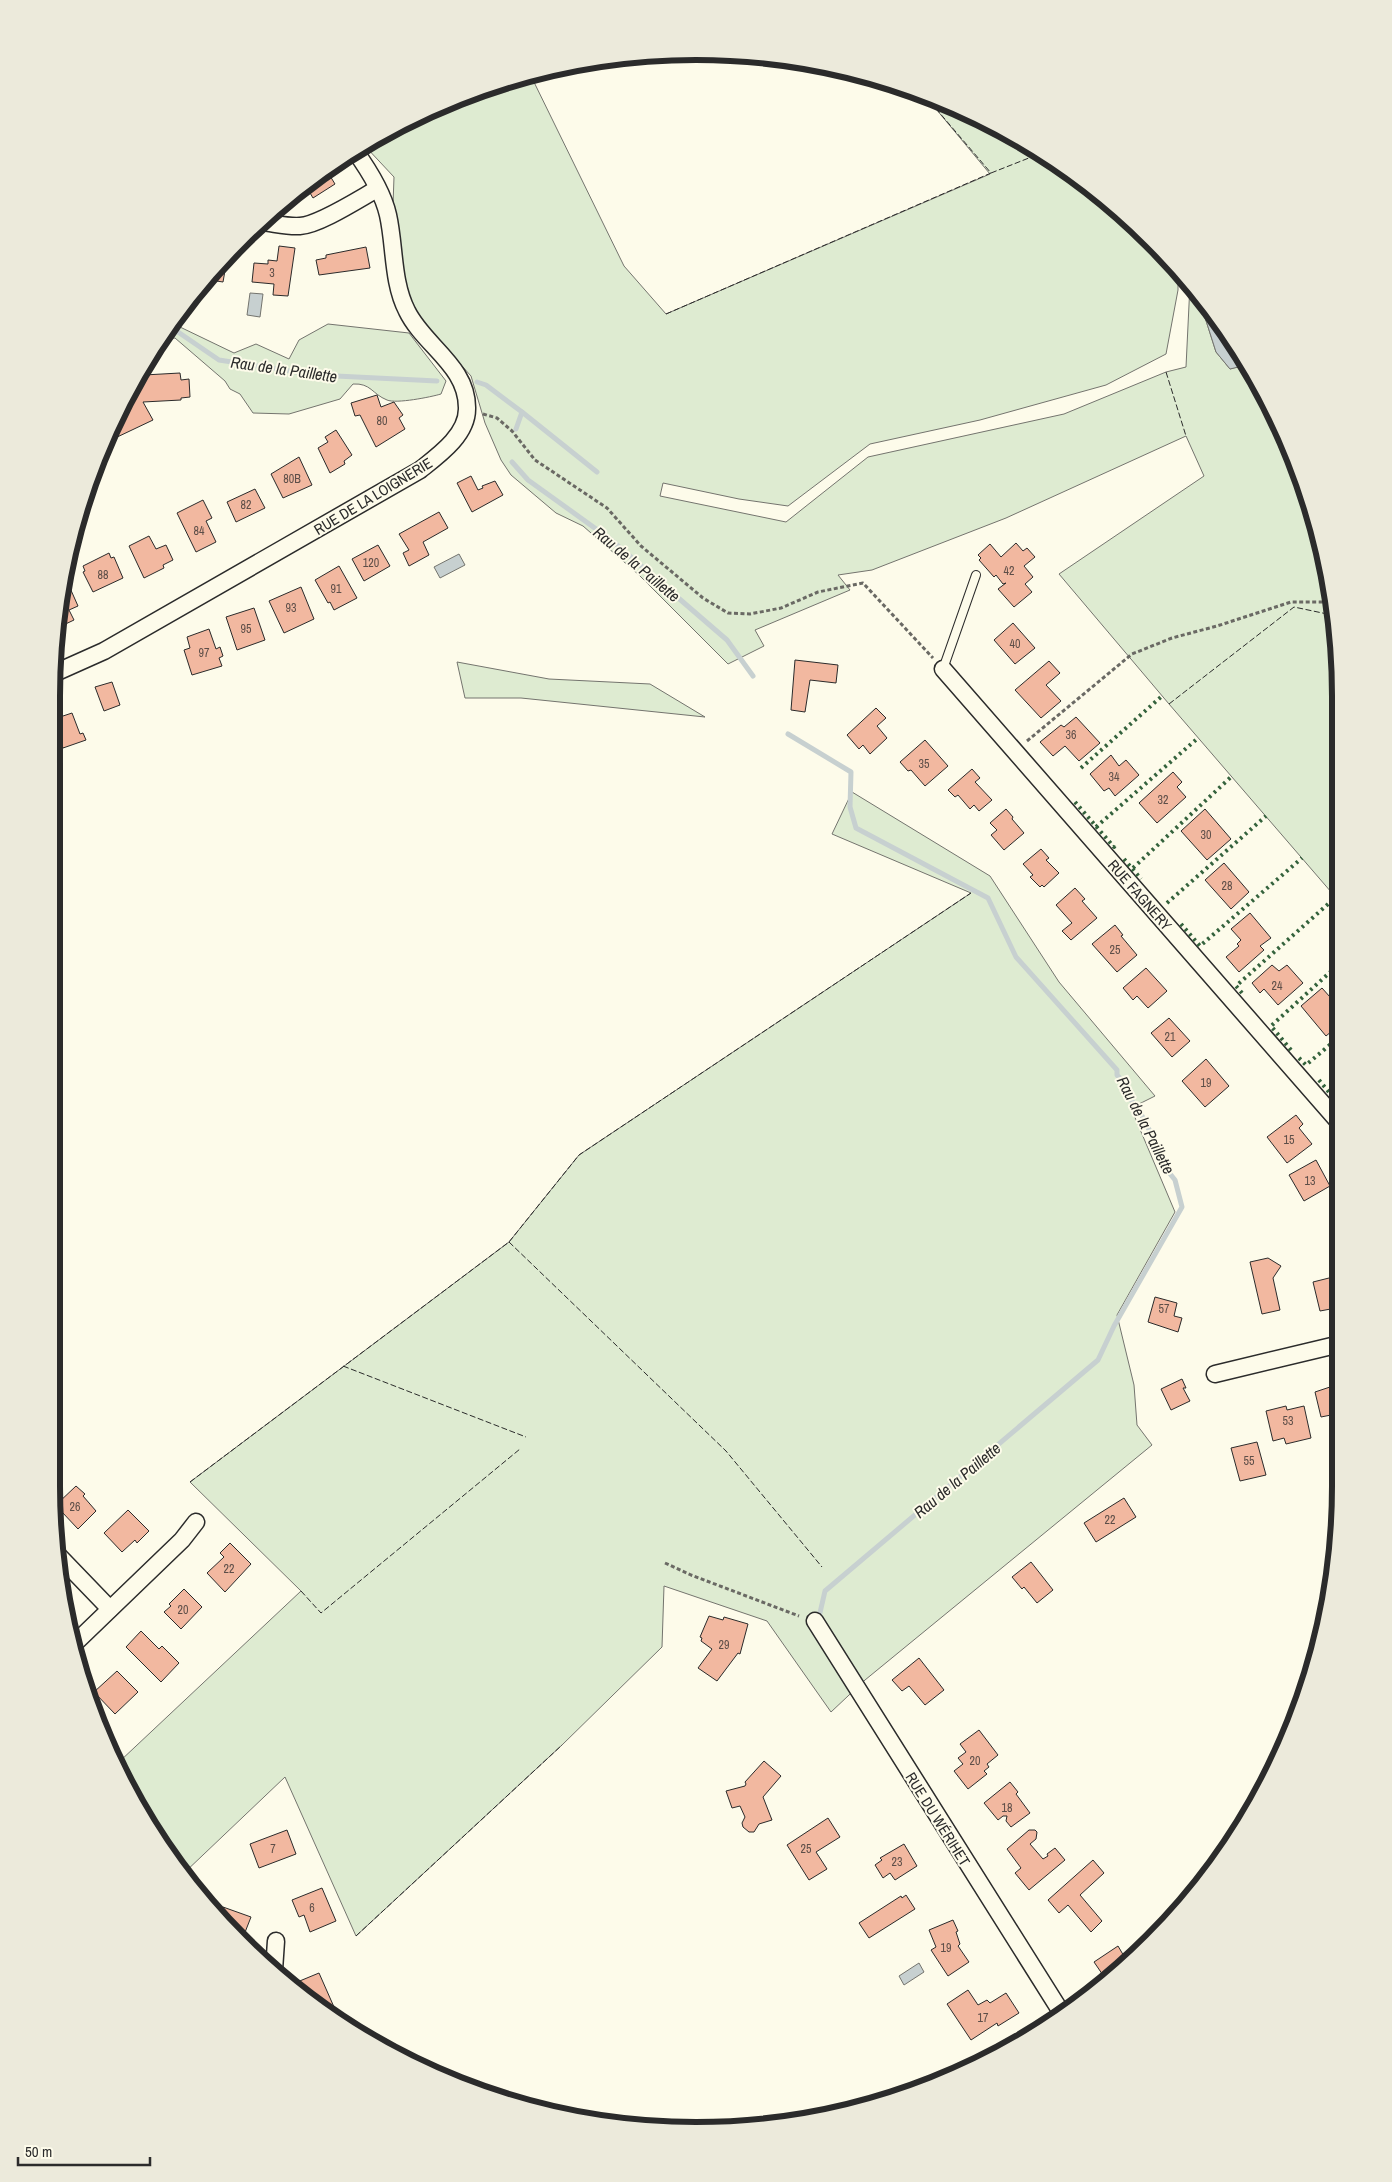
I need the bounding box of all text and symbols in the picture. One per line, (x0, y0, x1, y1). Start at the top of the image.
house number: 3 (269, 265, 275, 281)
water label: Rau de la Paillette (229, 351, 339, 387)
house number: 80 (377, 413, 387, 429)
street label: RUE DE LA LOIGNERIE (310, 452, 436, 540)
house number: 80B (283, 471, 301, 487)
house number: 82 (241, 497, 251, 513)
water label: Rau de la Paillette (589, 521, 685, 607)
house number: 84 (194, 523, 205, 539)
house number: 120 (363, 555, 379, 571)
house number: 42 (1004, 563, 1014, 579)
house number: 88 (98, 567, 108, 583)
house number: 91 (331, 581, 342, 597)
house number: 93 (286, 600, 296, 616)
house number: 95 (241, 621, 252, 637)
house number: 40 (1010, 636, 1020, 652)
house number: 97 (199, 645, 210, 661)
house number: 36 (1066, 727, 1076, 743)
house number: 35 (919, 756, 930, 772)
house number: 34 (1109, 769, 1120, 785)
house number: 32 (1158, 792, 1168, 808)
house number: 30 (1201, 827, 1211, 843)
street label: RUE FAGNERY (1103, 855, 1177, 936)
house number: 28 (1222, 878, 1232, 894)
house number: 25 (1110, 942, 1121, 958)
house number: 24 (1272, 978, 1283, 994)
house number: 21 (1165, 1029, 1176, 1045)
water label: Rau de la Paillette (1112, 1072, 1180, 1178)
house number: 19 (1201, 1075, 1211, 1091)
house number: 15 (1284, 1132, 1295, 1148)
house number: 13 (1305, 1173, 1315, 1189)
house number: 57 (1159, 1301, 1170, 1317)
house number: 53 (1283, 1413, 1293, 1429)
water label: Rau de la Paillette (909, 1437, 1005, 1523)
house number: 55 (1244, 1453, 1255, 1469)
house number: 26 (70, 1499, 80, 1515)
house number: 22 (1105, 1512, 1115, 1528)
house number: 22 (224, 1561, 234, 1577)
house number: 20 (178, 1602, 188, 1618)
house number: 29 (719, 1637, 729, 1653)
house number: 20 (970, 1753, 980, 1769)
street label: RUE DU WÉRIHET (901, 1768, 976, 1870)
house number: 18 (1002, 1800, 1012, 1816)
house number: 7 (270, 1841, 276, 1857)
house number: 25 (801, 1841, 812, 1857)
house number: 23 (892, 1854, 902, 1870)
house number: 6 (309, 1900, 315, 1916)
house number: 19 (941, 1940, 951, 1956)
house number: 17 (978, 2010, 989, 2026)
scale bar (18, 2134, 150, 2166)
text: 50 m (25, 2141, 52, 2162)

